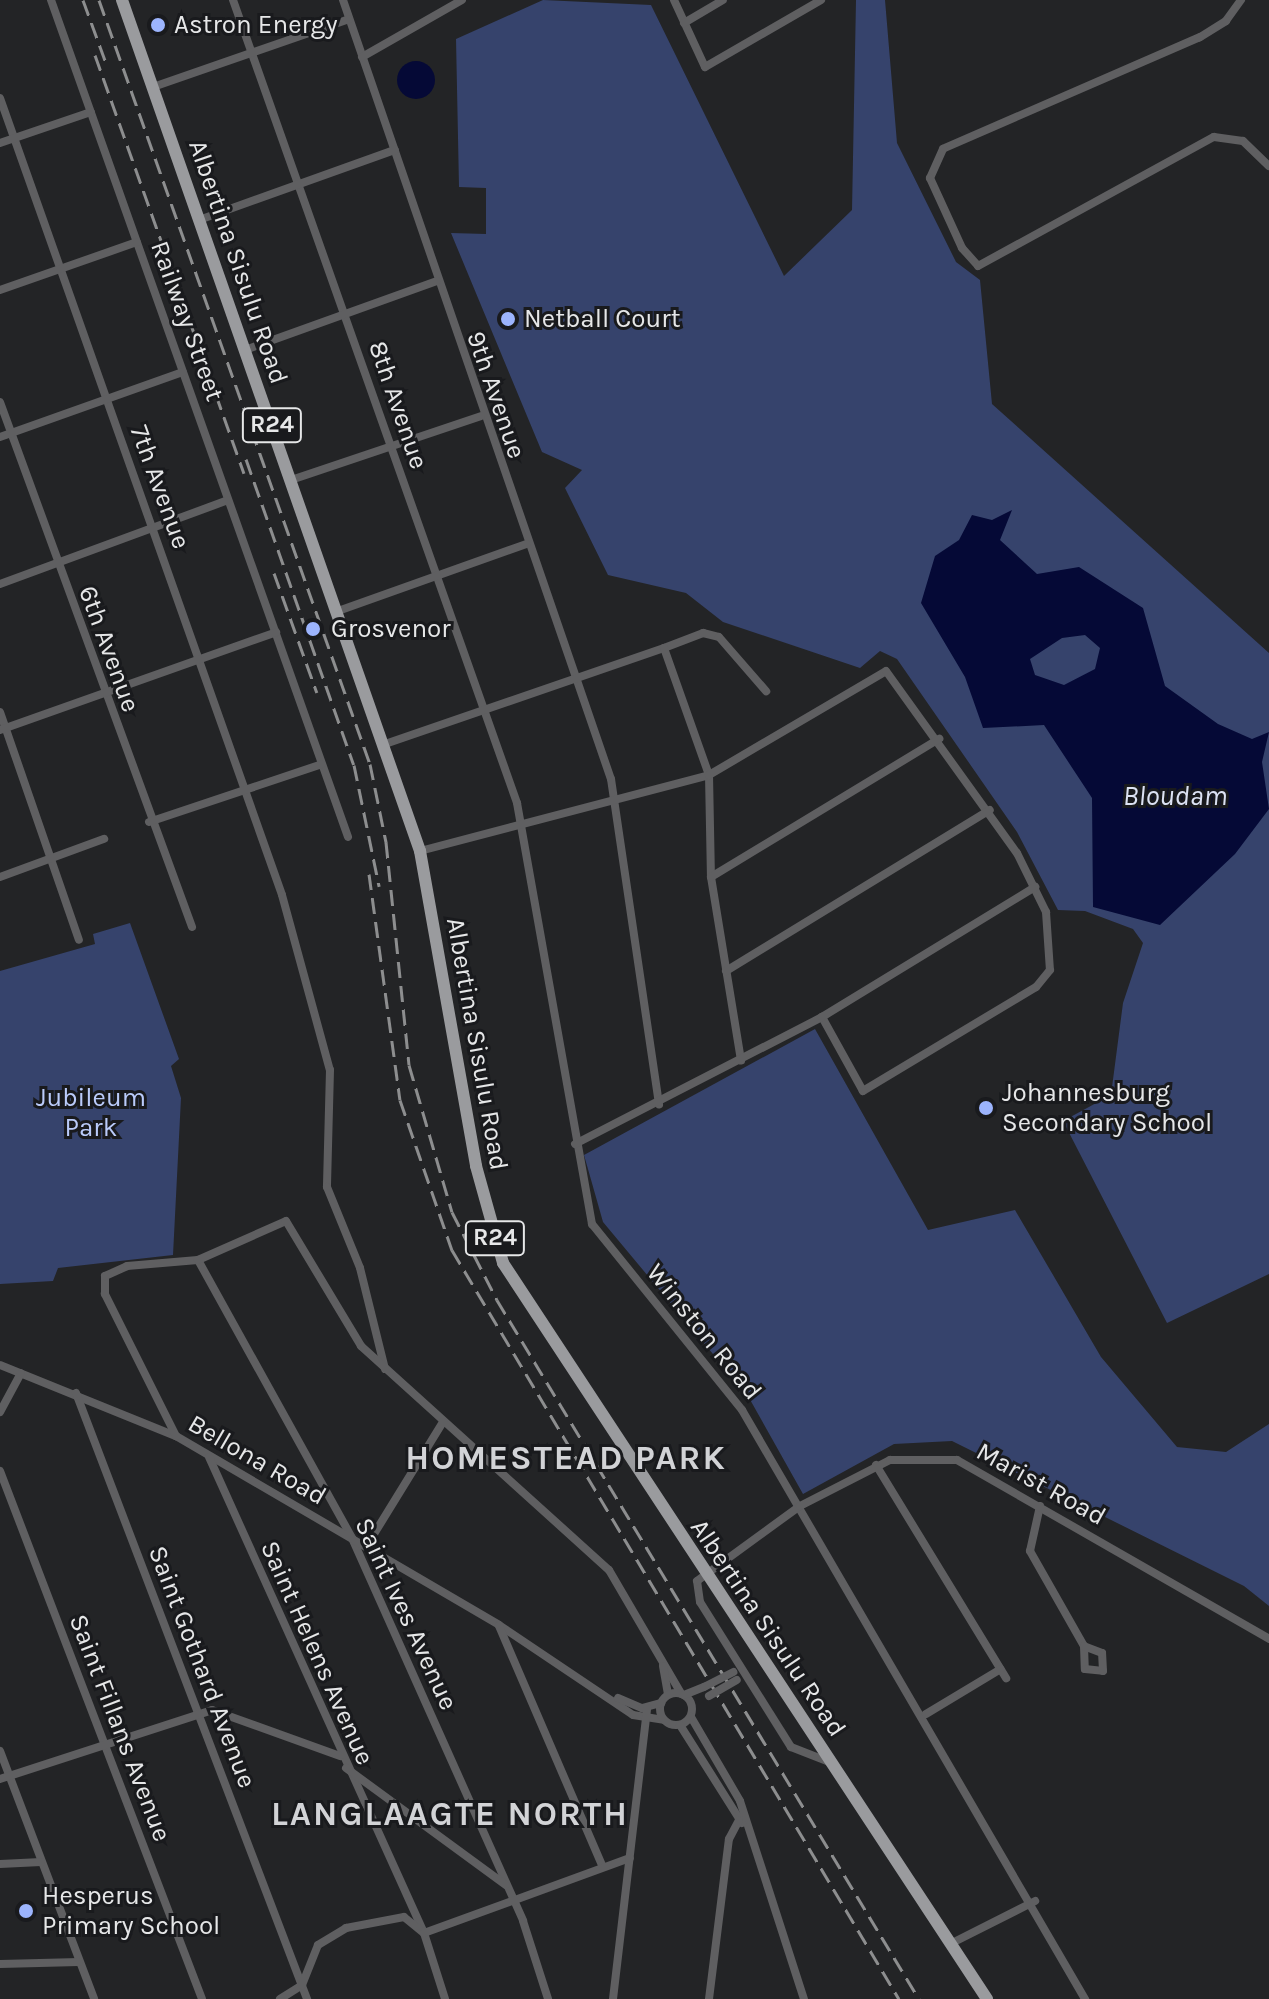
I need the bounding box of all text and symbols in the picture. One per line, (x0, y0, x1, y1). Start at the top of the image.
place label: Astron Energy (174, 9, 338, 41)
marker: Astron Energy (149, 16, 167, 34)
street label: Albertina Sisulu Road (182, 136, 294, 388)
street label: Railway Street (144, 237, 230, 405)
place label: Netball Court (524, 303, 680, 335)
marker: Netball Court (499, 310, 517, 328)
street label: 9th Avenue (460, 327, 532, 463)
street label: 8th Avenue (362, 337, 434, 473)
road number: R24 (240, 405, 304, 445)
street label: 7th Avenue (123, 421, 197, 553)
street label: 6th Avenue (72, 582, 146, 716)
place label: Grosvenor (331, 613, 451, 645)
marker: Grosvenor (302, 618, 324, 640)
water label: Bloudam (1123, 779, 1227, 813)
street label: Albertina Sisulu Road (439, 915, 515, 1173)
place label: Johannesburg Secondary School (1002, 1077, 1212, 1138)
park label: Jubileum Park (36, 1082, 146, 1144)
marker: Johannesburg Secondary School (977, 1099, 995, 1117)
road number: R24 (463, 1218, 527, 1258)
street label: Winston Road (640, 1258, 768, 1406)
street label: Bellona Road (182, 1408, 332, 1512)
street label: Marist Road (971, 1436, 1111, 1532)
district label: HOMESTEAD PARK (405, 1439, 727, 1479)
street label: Saint Ives Avenue (348, 1513, 464, 1715)
street label: Albertina Sisulu Road (683, 1513, 853, 1743)
street label: Saint Helens Avenue (254, 1536, 380, 1770)
street label: Saint Gothard Avenue (141, 1542, 263, 1792)
street label: Saint Fillans Avenue (62, 1610, 178, 1846)
district label: LANGLAAGTE NORTH (271, 1795, 629, 1835)
place label: Hesperus Primary School (42, 1880, 220, 1942)
marker: Hesperus Primary School (17, 1902, 35, 1920)

